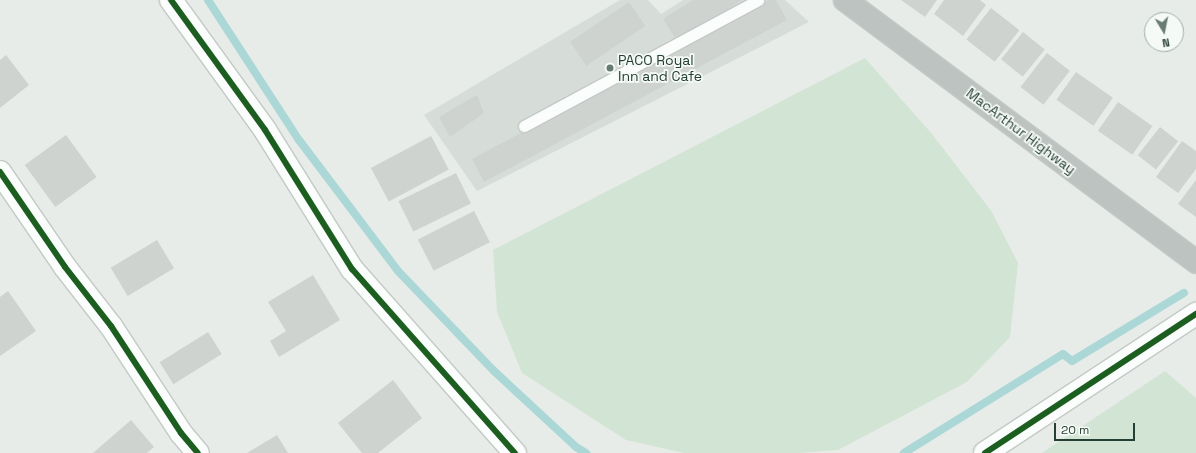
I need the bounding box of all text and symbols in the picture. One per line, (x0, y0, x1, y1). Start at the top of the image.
north arrow (1144, 12, 1184, 52)
text: N (1161, 35, 1171, 50)
place label: PACO Royal Inn and Cafe (618, 52, 702, 84)
marker: PACO Royal Inn and Cafe (605, 63, 615, 73)
street label: MacArthur Highway (963, 84, 1079, 178)
scale bar (1056, 415, 1137, 441)
text: 20 m (1061, 422, 1089, 438)

